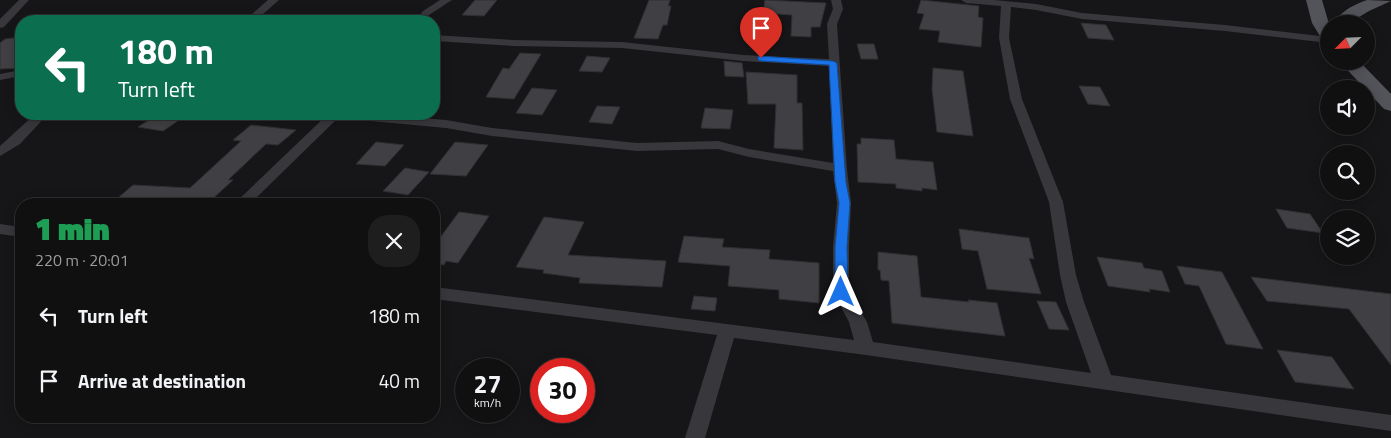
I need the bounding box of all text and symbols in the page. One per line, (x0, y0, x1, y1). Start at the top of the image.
pin (740, 7, 782, 58)
icon: arrive (747, 14, 775, 42)
north arrow (1320, 15, 1375, 70)
map controls (1320, 15, 1375, 265)
text: 180 m (118, 24, 214, 78)
icon: left (35, 35, 100, 100)
text: Turn left (118, 72, 195, 106)
button: sound (1320, 80, 1375, 135)
button: search (1320, 145, 1375, 200)
text: 1 min (35, 206, 110, 252)
button: layers (1320, 210, 1375, 265)
button: close (368, 215, 420, 267)
text: 220 m · 20:01 (35, 248, 129, 272)
position arrow (814, 265, 866, 317)
text: Turn left (78, 301, 148, 330)
text: 180 m (368, 301, 420, 330)
icon: left (35, 302, 63, 330)
speed limit sign: 30 (530, 358, 595, 423)
text: 27 (473, 365, 502, 403)
text: Arrive at destination (78, 366, 246, 395)
text: 40 m (379, 366, 420, 395)
icon: arrive (35, 367, 63, 395)
text: km/h (474, 393, 501, 412)

